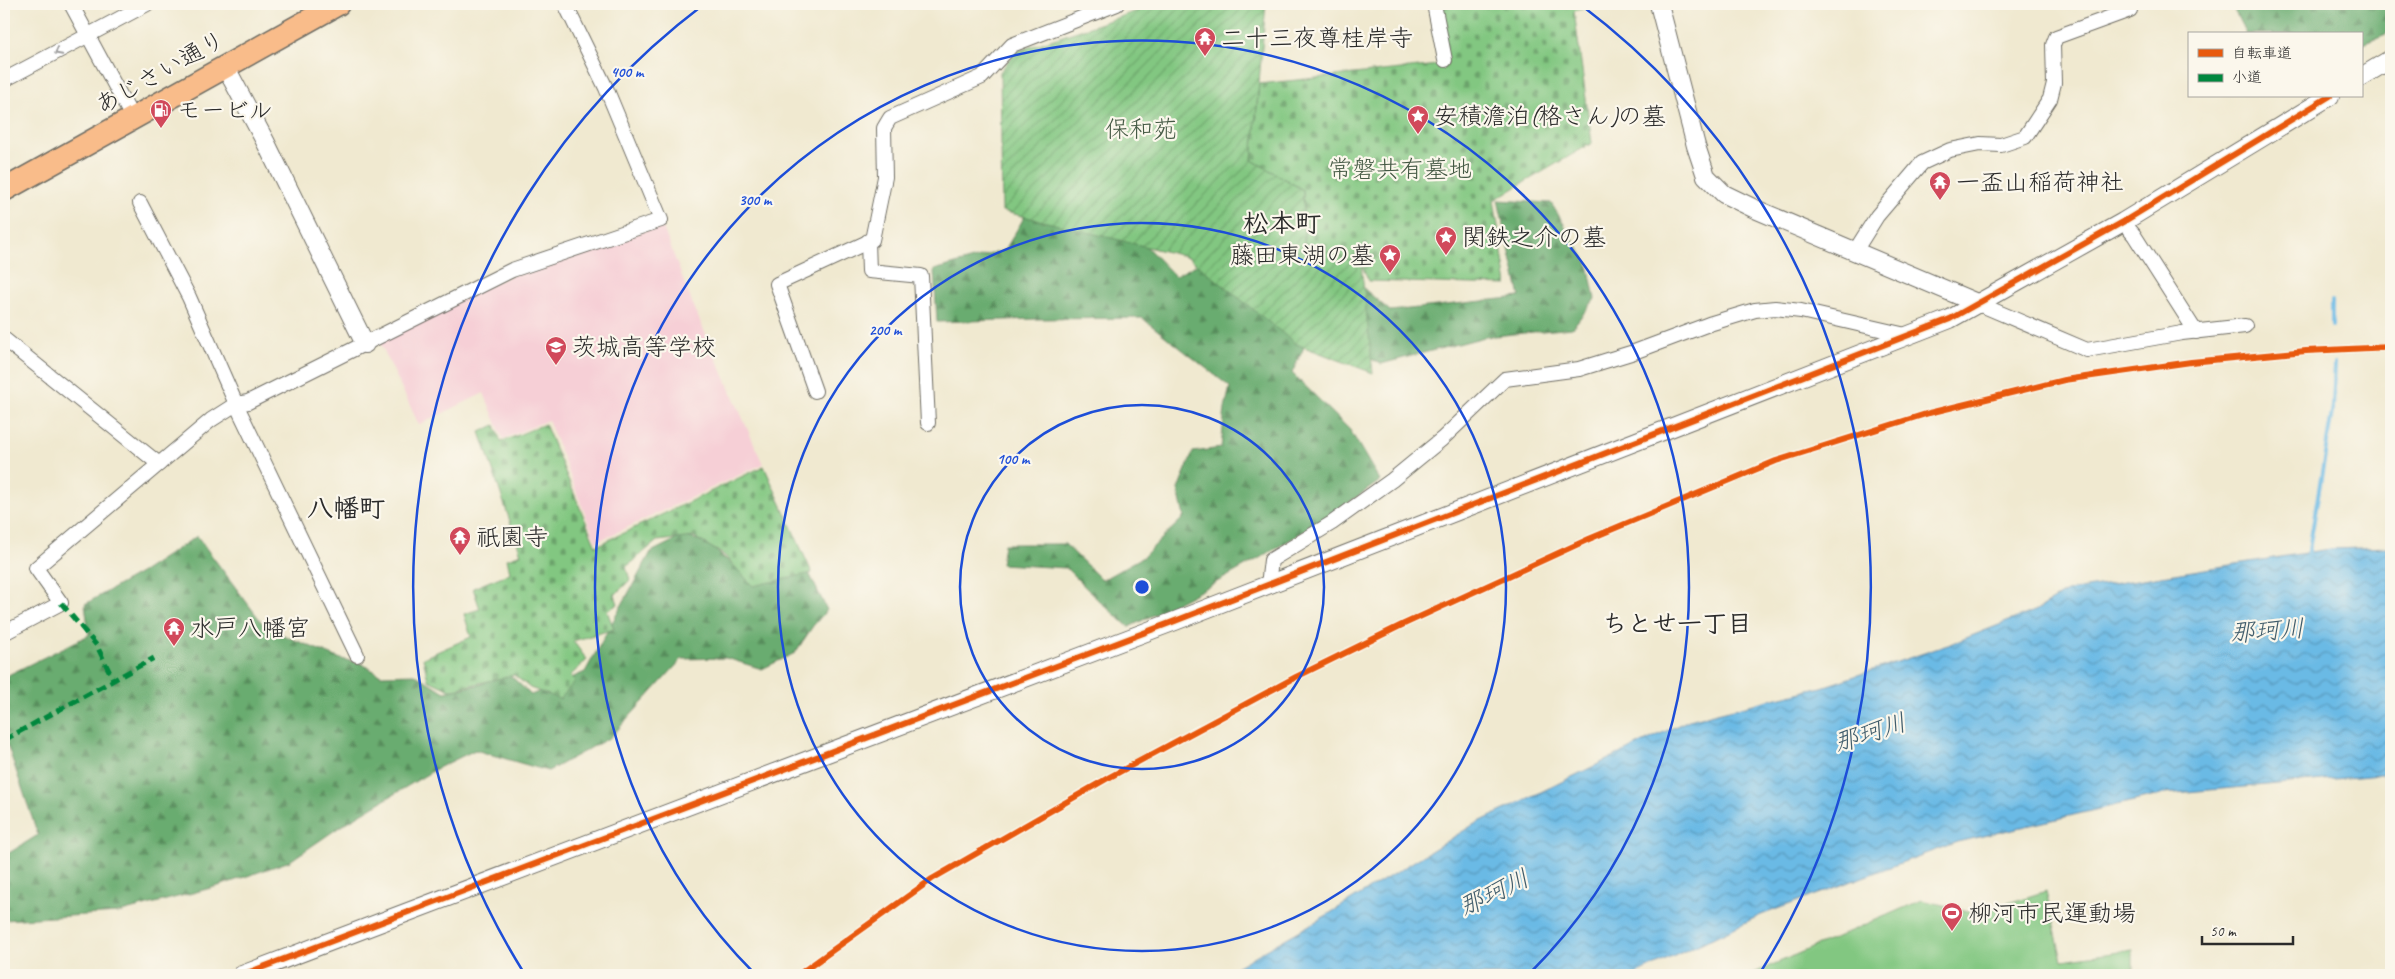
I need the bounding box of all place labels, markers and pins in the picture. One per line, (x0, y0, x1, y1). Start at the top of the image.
place label: 二十三夜尊桂岸寺 (1221, 23, 1413, 53)
temple icon: 二十三夜尊桂岸寺 (1193, 26, 1217, 57)
place label: モービル (177, 95, 273, 125)
fuel station icon: モービル (149, 98, 173, 129)
place label: 安積澹泊(格さん)の墓 (1434, 101, 1666, 131)
place icon: 安積澹泊(格さん)の墓 (1406, 104, 1430, 135)
place label: 一盃山稲荷神社 (1956, 167, 2124, 197)
temple icon: 一盃山稲荷神社 (1928, 170, 1952, 201)
place label: 関鉄之介の墓 (1462, 222, 1606, 252)
place icon: 関鉄之介の墓 (1434, 225, 1458, 256)
place label: 藤田東湖の墓 (1230, 240, 1374, 270)
place icon: 藤田東湖の墓 (1378, 243, 1402, 274)
place label: 茨城高等学校 (572, 332, 716, 362)
school or university icon: 茨城高等学校 (544, 335, 568, 366)
place label: 祇園寺 (476, 522, 548, 552)
temple icon: 祇園寺 (448, 525, 472, 556)
centre of rings (1133, 578, 1151, 596)
place label: 水戸八幡宮 (190, 613, 310, 643)
temple icon: 水戸八幡宮 (162, 616, 186, 647)
place label: 柳河市民運動場 (1968, 898, 2136, 928)
sports icon: 柳河市民運動場 (1940, 901, 1964, 932)

